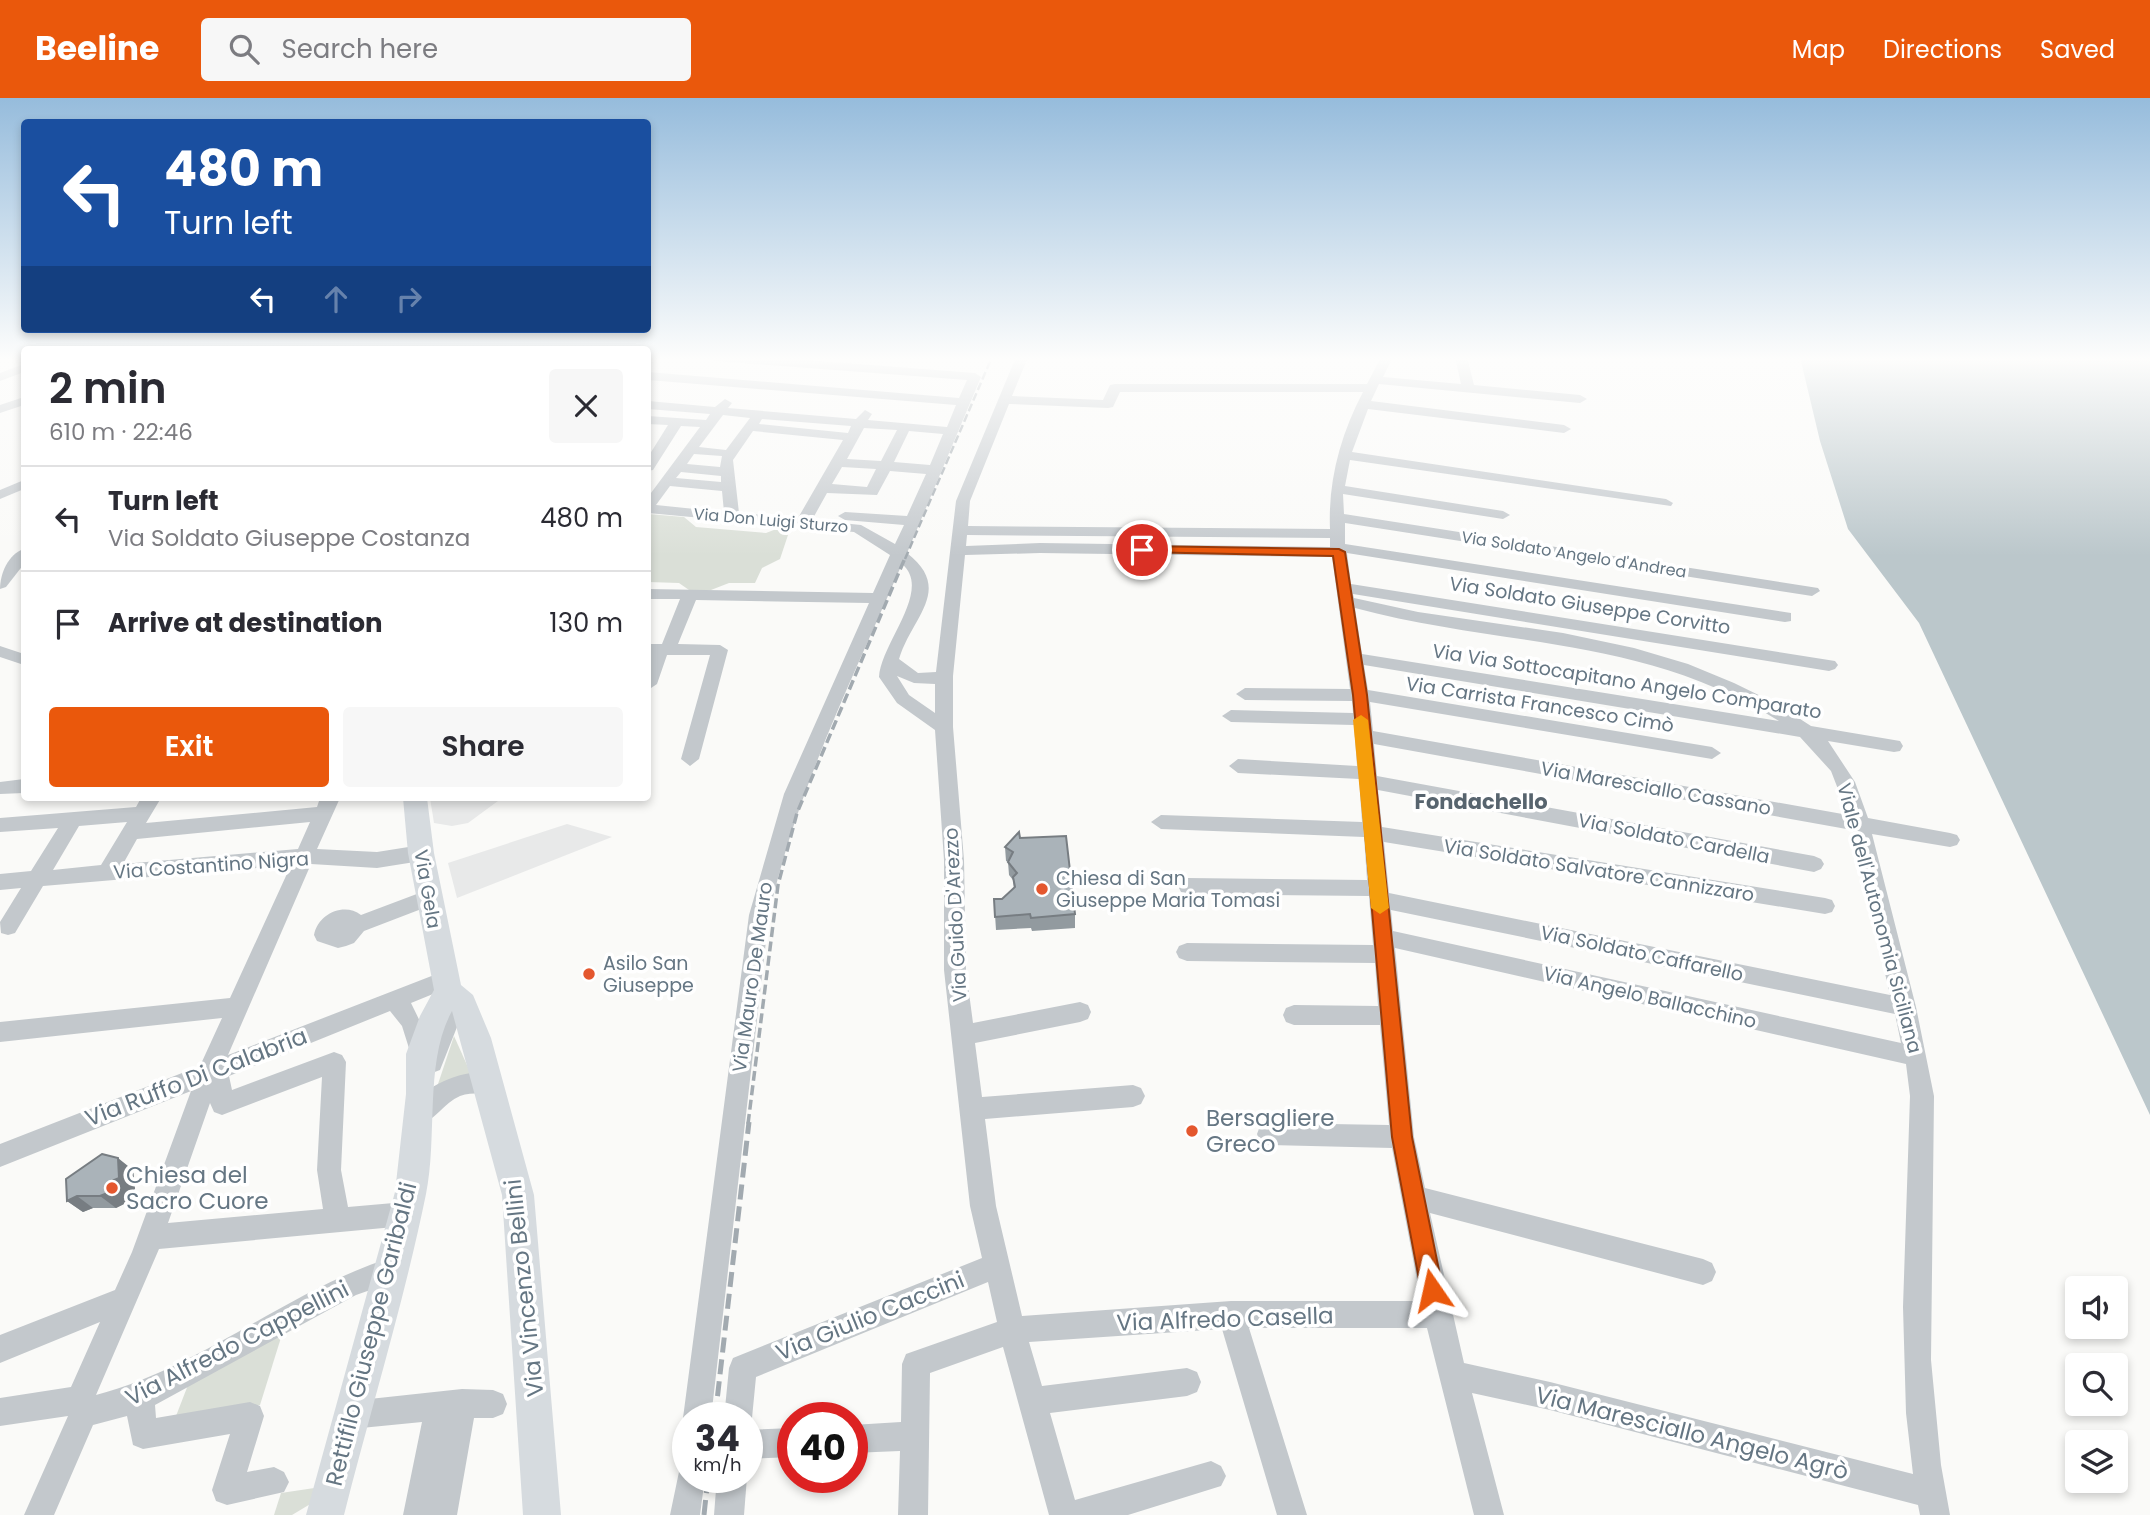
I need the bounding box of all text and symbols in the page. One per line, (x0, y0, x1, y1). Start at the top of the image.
search box (201, 18, 691, 81)
text: Beeline (35, 25, 159, 72)
icon: search (225, 30, 263, 68)
text: Search here (281, 31, 438, 67)
text: Map (1792, 33, 1845, 66)
text: Directions (1883, 33, 2002, 66)
text: Saved (2040, 33, 2115, 66)
text: 480 m (164, 135, 323, 203)
icon: left (49, 147, 140, 238)
text: Turn left (164, 200, 293, 245)
icon: left (244, 280, 282, 318)
icon: ahead (317, 280, 355, 318)
icon: right (390, 280, 428, 318)
text: 2 min (49, 359, 167, 418)
button: close (549, 369, 623, 443)
text: 610 m · 22:46 (49, 416, 193, 448)
text: Turn left (108, 483, 219, 519)
icon: left (49, 500, 87, 538)
text: 480 m (540, 500, 623, 536)
street label: Via Don Luigi Sturzo (693, 502, 849, 539)
pin (1112, 520, 1172, 580)
text: Via Soldato Giuseppe Costanza (108, 522, 470, 554)
street label: Via Soldato Angelo d'Andrea (1460, 525, 1688, 584)
icon: arrive (1123, 531, 1161, 569)
street label: Via Soldato Giuseppe Corvitto (1447, 570, 1732, 641)
icon: arrive (49, 605, 87, 643)
text: Arrive at destination (108, 605, 383, 641)
text: 130 m (549, 605, 623, 641)
street label: Via Via Sottocapitano Angelo Comparato (1430, 637, 1824, 726)
street label: Via Carrista Francesco Cimò (1404, 670, 1676, 739)
button: Exit (49, 707, 329, 787)
button: Share (343, 707, 623, 787)
street label: Via Maresciallo Cassano (1539, 755, 1773, 822)
street label: Viale dell'Autonomia Siciliana (1830, 780, 1929, 1056)
district label: Fondachello (1414, 787, 1548, 816)
street label: Via Soldato Cardella (1576, 807, 1772, 870)
street label: Via Guido D'Arezzo (937, 827, 974, 1003)
street label: Via Soldato Salvatore Cannizzaro (1442, 833, 1756, 908)
street label: Via Costantino Nigra (112, 845, 310, 886)
street label: Via Gela (407, 848, 448, 931)
place label: Chiesa di San Giuseppe Maria Tomasi (1056, 865, 1280, 914)
street label: Via Mauro De Mauro (726, 880, 779, 1074)
marker: Chiesa di San Giuseppe Maria Tomasi (1034, 881, 1050, 897)
street label: Via Soldato Caffarello (1538, 919, 1746, 988)
place label: Asilo San Giuseppe (603, 950, 694, 999)
street label: Via Angelo Ballacchino (1541, 960, 1759, 1035)
marker: Asilo San Giuseppe (581, 966, 597, 982)
street label: Via Ruffo Di Calabria (80, 1020, 312, 1134)
place label: Bersagliere Greco (1206, 1102, 1334, 1160)
marker: Bersagliere Greco (1184, 1123, 1200, 1139)
place label: Chiesa del Sacro Cuore (126, 1159, 269, 1217)
street label: Via Vincenzo Bellini (497, 1178, 551, 1398)
street label: Rettifilo Giuseppe Garibaldi (318, 1179, 424, 1489)
marker: Chiesa del Sacro Cuore (104, 1180, 120, 1196)
position arrow (1395, 1253, 1469, 1327)
street label: Via Giulio Caccini (771, 1264, 969, 1368)
street label: Via Alfredo Cappellini (120, 1273, 354, 1413)
map controls (2065, 1276, 2128, 1493)
button: sound (2065, 1276, 2128, 1339)
street label: Via Alfredo Casella (1116, 1299, 1334, 1339)
button: search (2065, 1353, 2128, 1416)
street label: Via Maresciallo Angelo Agrò (1532, 1379, 1852, 1487)
speed limit sign: 40 (777, 1402, 868, 1493)
text: 34 (695, 1414, 740, 1463)
button: layers (2065, 1430, 2128, 1493)
text: km/h (694, 1452, 741, 1477)

